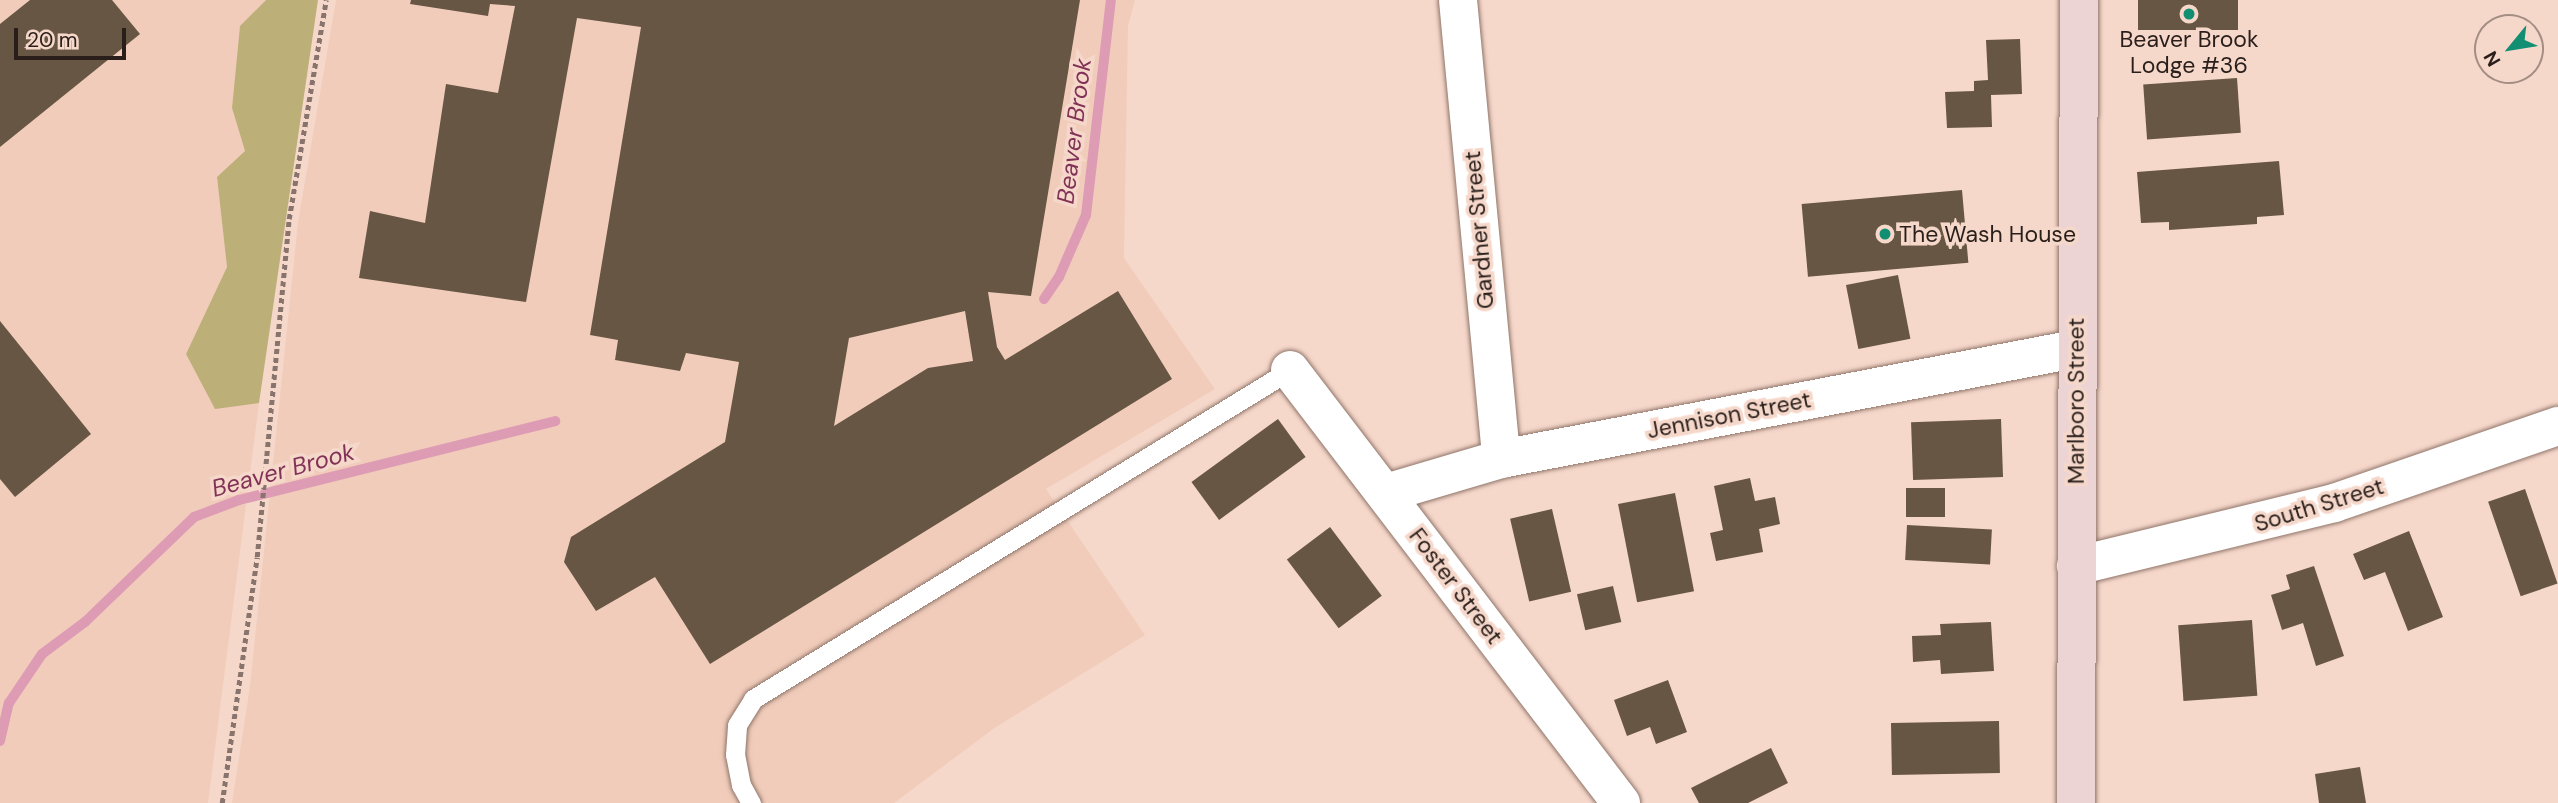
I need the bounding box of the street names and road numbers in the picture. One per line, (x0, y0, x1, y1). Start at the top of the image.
street label: Gardner Street (1458, 150, 1500, 310)
street label: Marlboro Street (2062, 318, 2090, 484)
street label: Jennison Street (1645, 386, 1813, 444)
street label: South Street (2251, 472, 2387, 538)
street label: Foster Street (1403, 523, 1509, 649)

